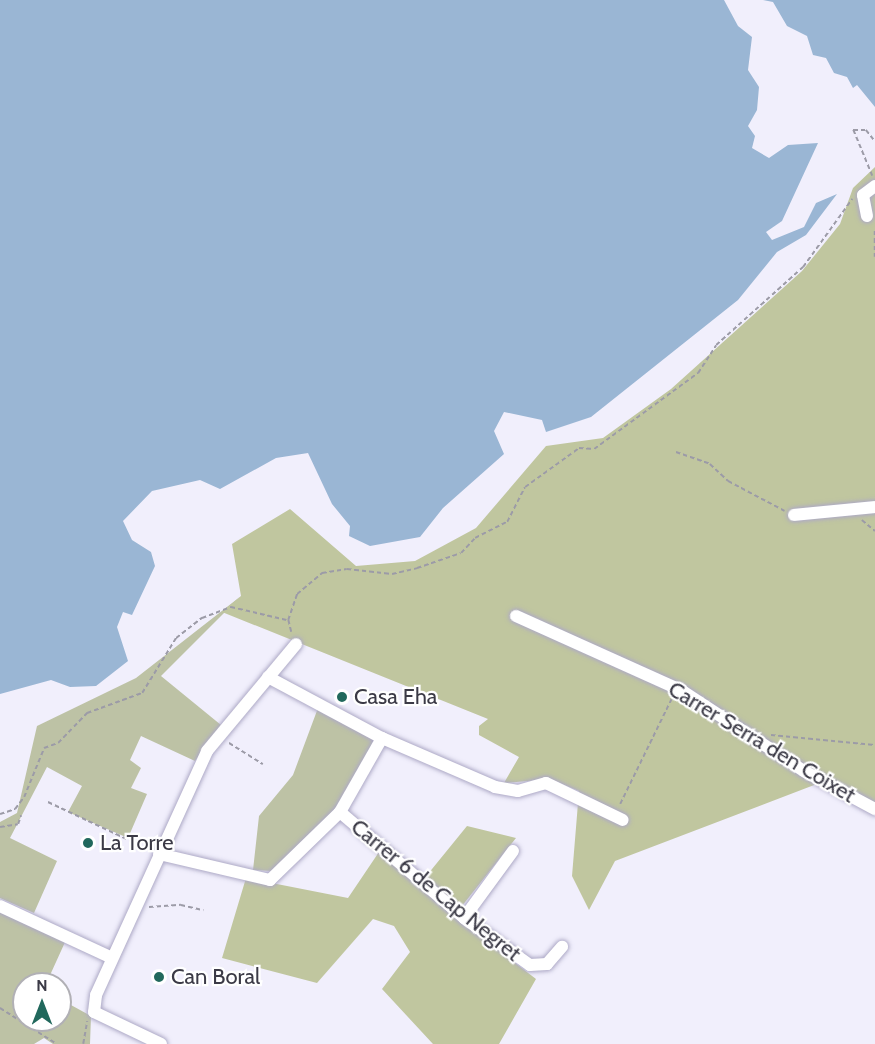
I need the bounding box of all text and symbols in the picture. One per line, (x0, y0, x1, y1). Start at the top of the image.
street label: Carrer Serra den Coixet (664, 676, 860, 808)
place label: Casa Eha (354, 684, 437, 710)
marker: Casa Eha (335, 690, 349, 704)
street label: Carrer 6 de Cap Negret (346, 813, 526, 967)
place label: La Torre (100, 830, 174, 856)
marker: La Torre (81, 836, 95, 850)
place label: Can Boral (171, 964, 260, 990)
marker: Can Boral (152, 970, 166, 984)
north arrow (12, 972, 72, 1032)
text: N (36, 976, 48, 995)

